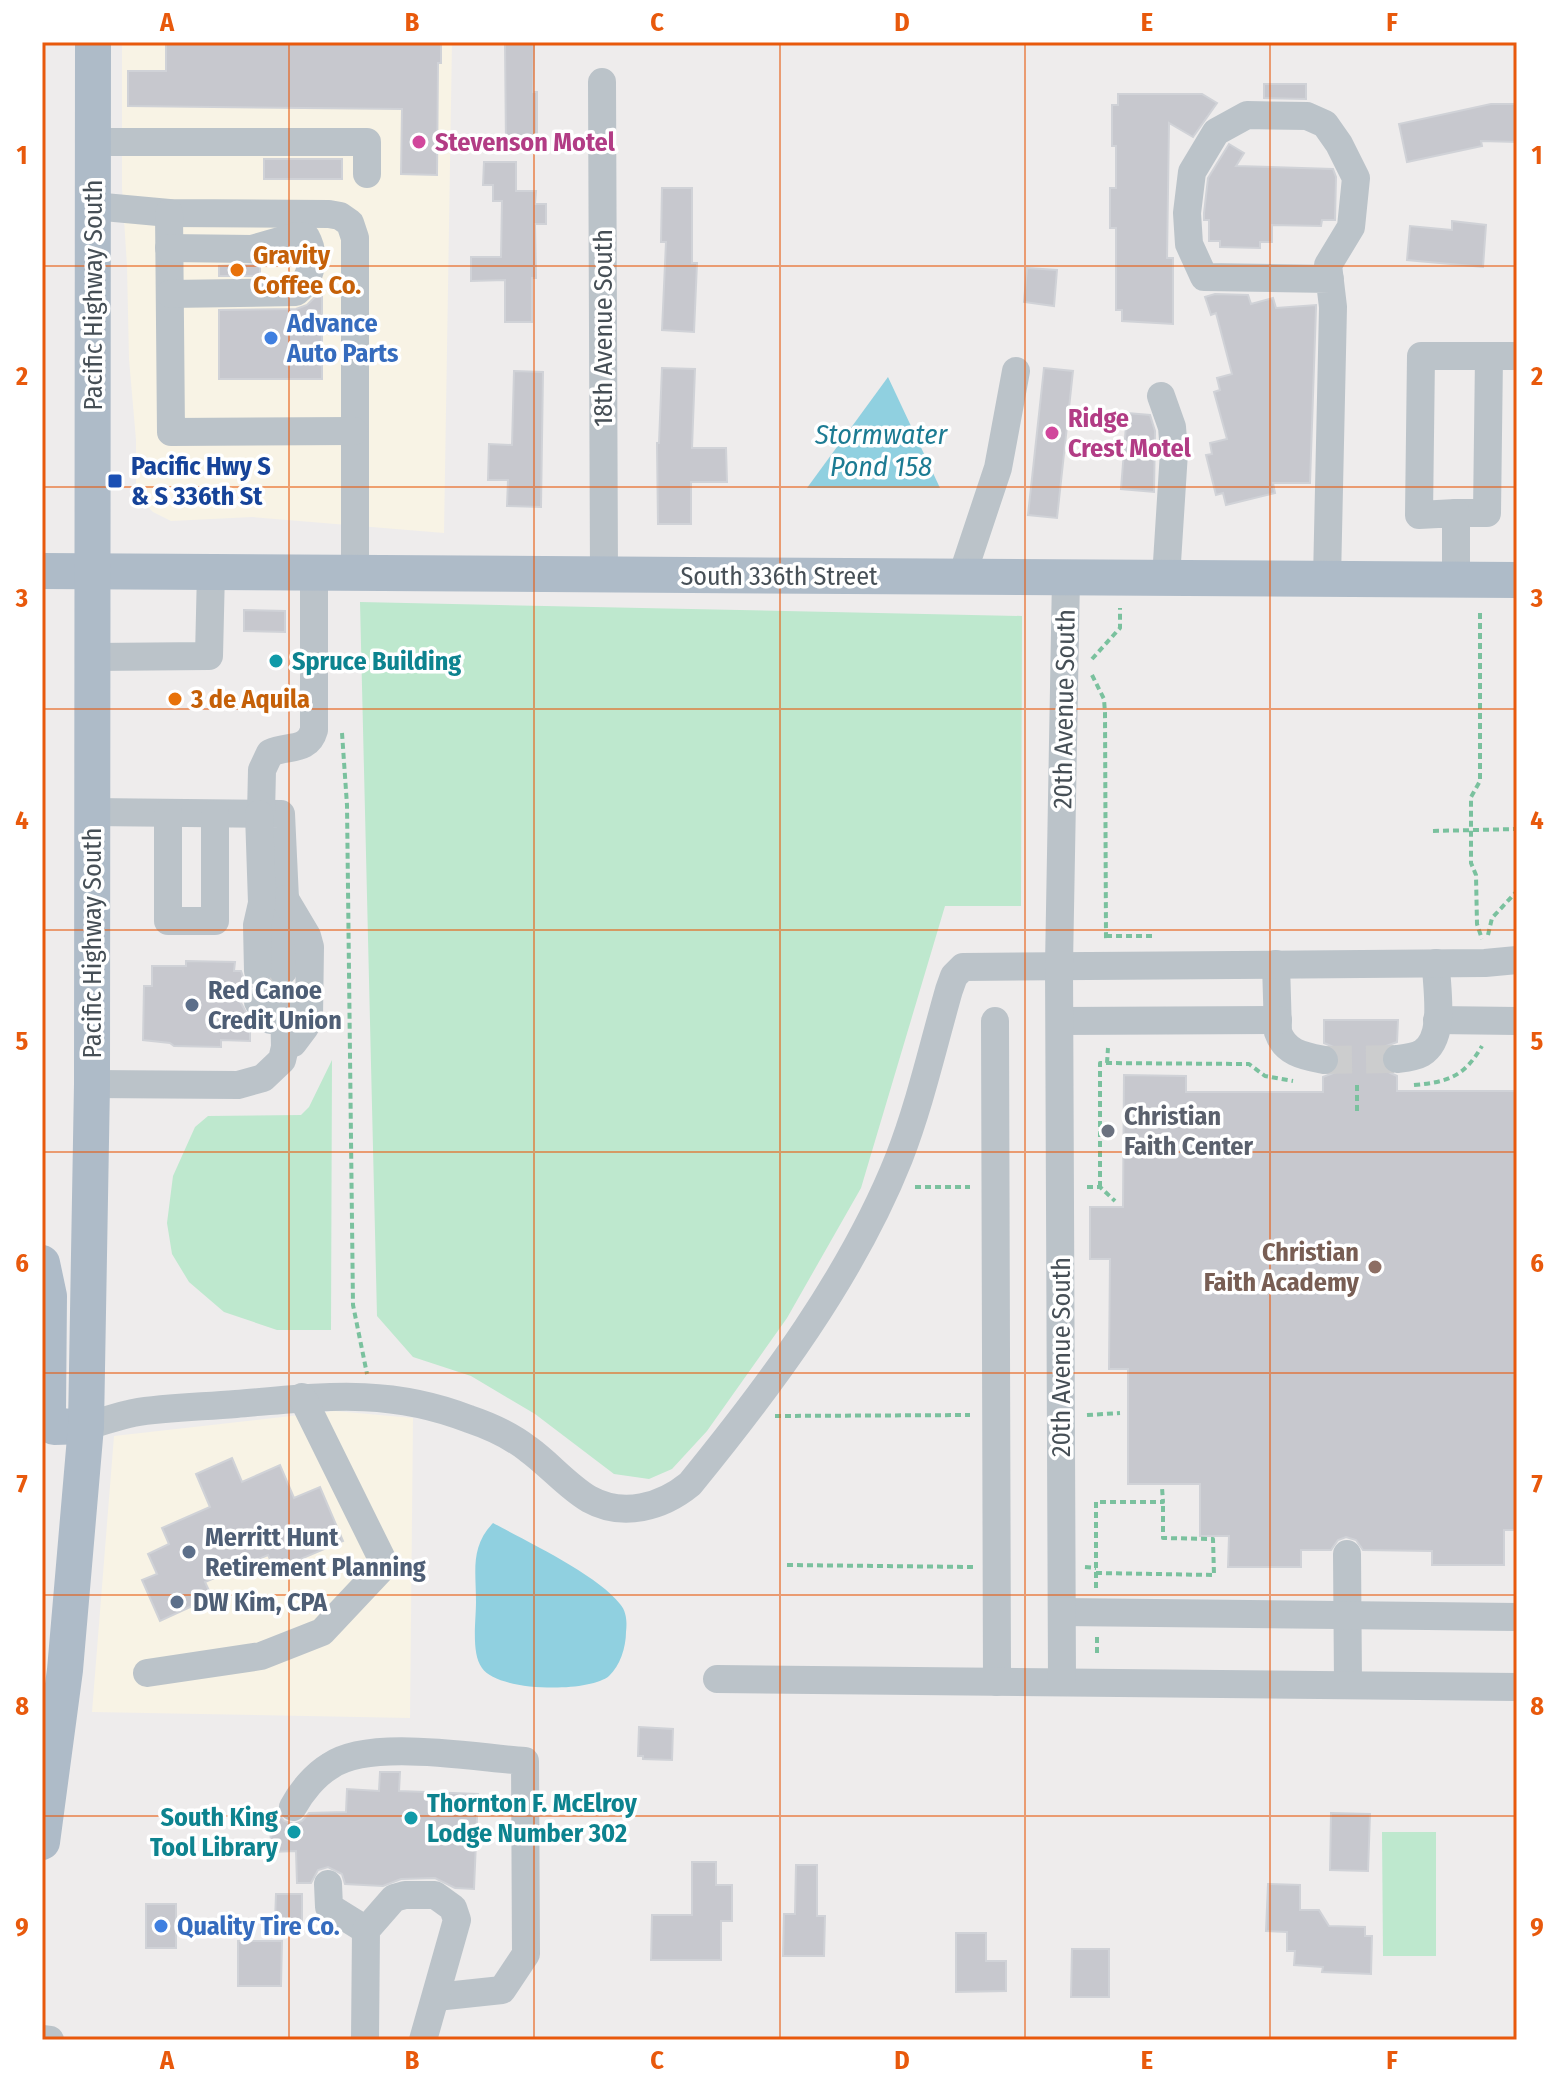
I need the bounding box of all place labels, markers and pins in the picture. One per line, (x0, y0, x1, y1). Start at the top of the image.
place label: Stevenson Motel (435, 127, 616, 158)
marker: Stevenson Motel (410, 133, 428, 151)
place label: Gravity Coffee Co. (253, 240, 361, 301)
marker: Gravity Coffee Co. (228, 261, 246, 279)
place label: Advance Auto Parts (286, 308, 399, 369)
marker: Advance Auto Parts (262, 329, 280, 347)
place label: Ridge Crest Motel (1068, 403, 1192, 464)
marker: Ridge Crest Motel (1043, 424, 1061, 442)
place label: Pacific Hwy S & S 336th St (131, 451, 271, 512)
marker: Pacific Hwy S & S 336th St (106, 472, 124, 490)
place label: Spruce Building (292, 646, 461, 677)
marker: Spruce Building (267, 652, 285, 670)
place label: 3 de Aquila (190, 684, 310, 715)
marker: 3 de Aquila (166, 690, 184, 708)
place label: Red Canoe Credit Union (208, 975, 342, 1036)
marker: Red Canoe Credit Union (183, 996, 201, 1014)
place label: Christian Faith Center (1124, 1101, 1254, 1162)
marker: Christian Faith Center (1099, 1122, 1117, 1140)
place label: Christian Faith Academy (1204, 1237, 1360, 1298)
marker: Christian Faith Academy (1366, 1258, 1384, 1276)
place label: Merritt Hunt Retirement Planning (205, 1522, 426, 1583)
marker: Merritt Hunt Retirement Planning (180, 1543, 198, 1561)
place label: DW Kim, CPA (193, 1587, 328, 1618)
marker: DW Kim, CPA (168, 1593, 186, 1611)
place label: Thornton F. McElroy Lodge Number 302 (427, 1788, 637, 1849)
place label: South King Tool Library (150, 1802, 279, 1863)
marker: Thornton F. McElroy Lodge Number 302 (402, 1809, 420, 1827)
marker: South King Tool Library (285, 1823, 303, 1841)
place label: Quality Tire Co. (177, 1911, 340, 1942)
marker: Quality Tire Co. (152, 1917, 170, 1935)

